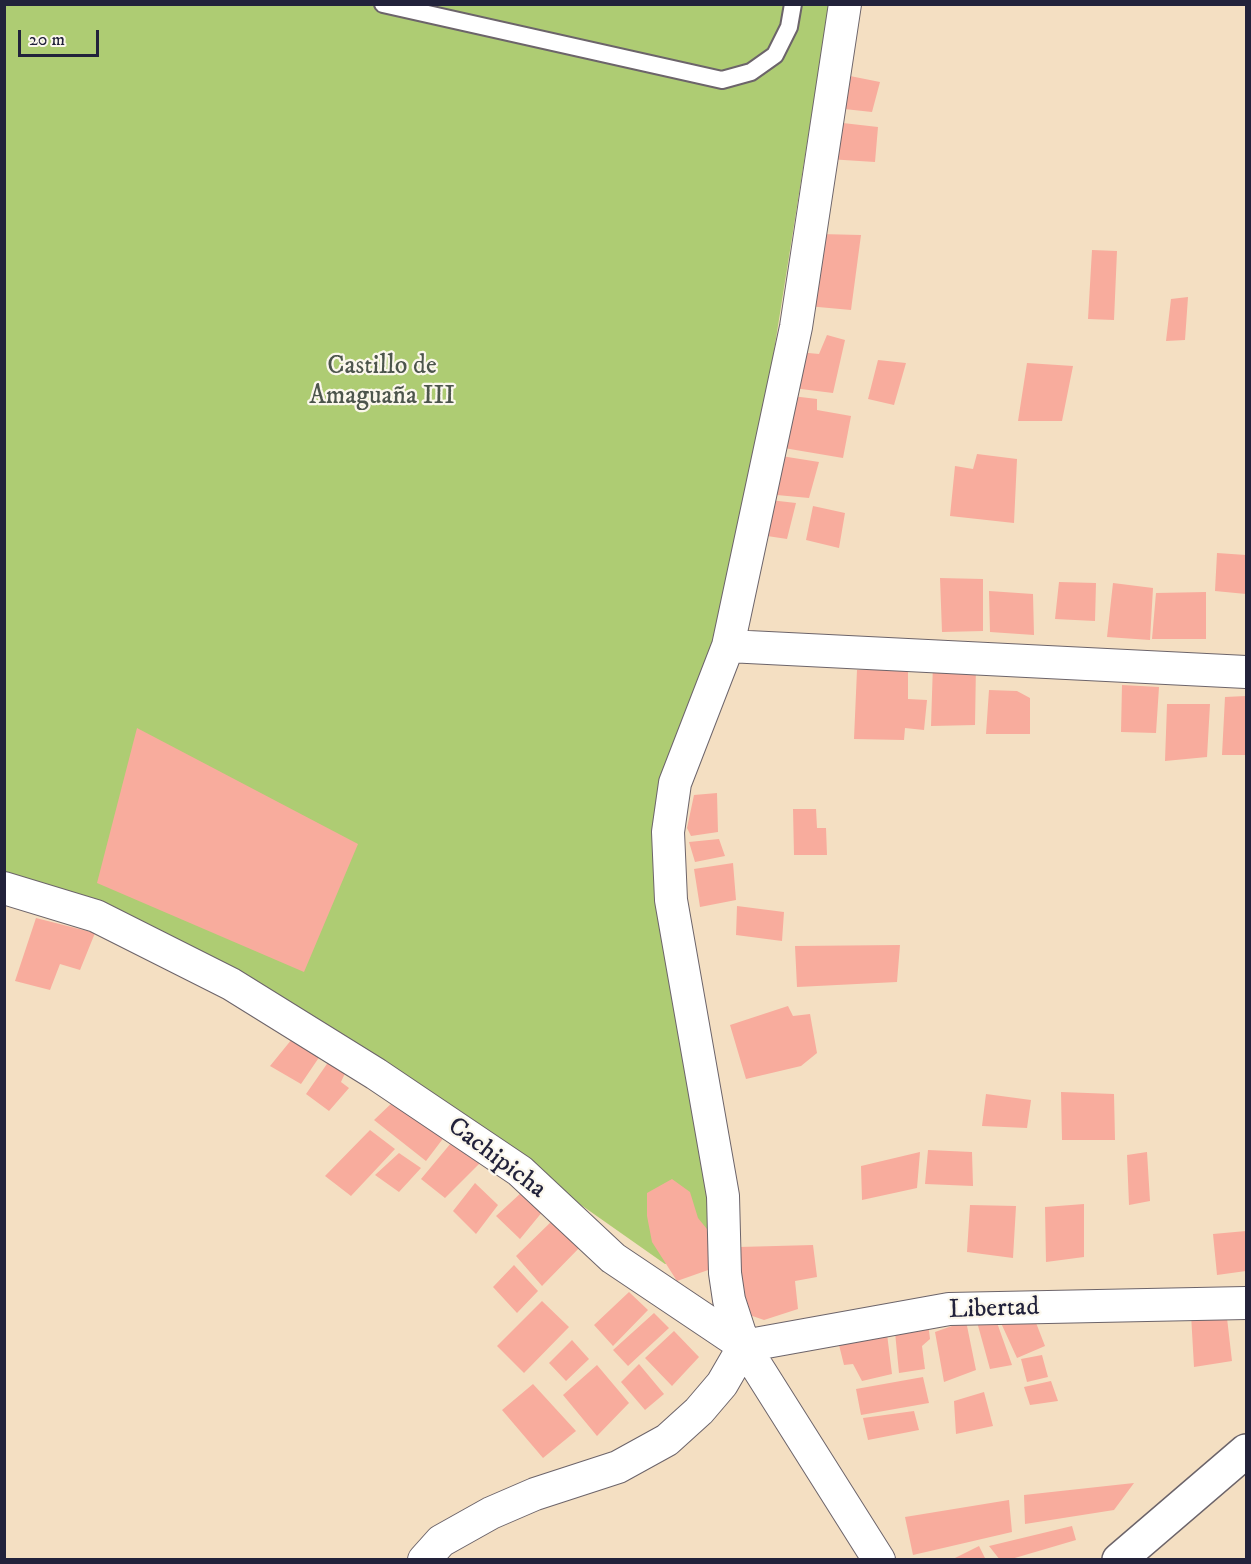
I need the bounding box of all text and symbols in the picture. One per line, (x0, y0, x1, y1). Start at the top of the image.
scale bar (21, 18, 102, 56)
text: 20 m (29, 29, 65, 51)
park label: Castillo de Amaguaña III (309, 352, 455, 414)
street label: Cachipicha (440, 1112, 552, 1206)
street label: Libertad (948, 1293, 1040, 1327)

